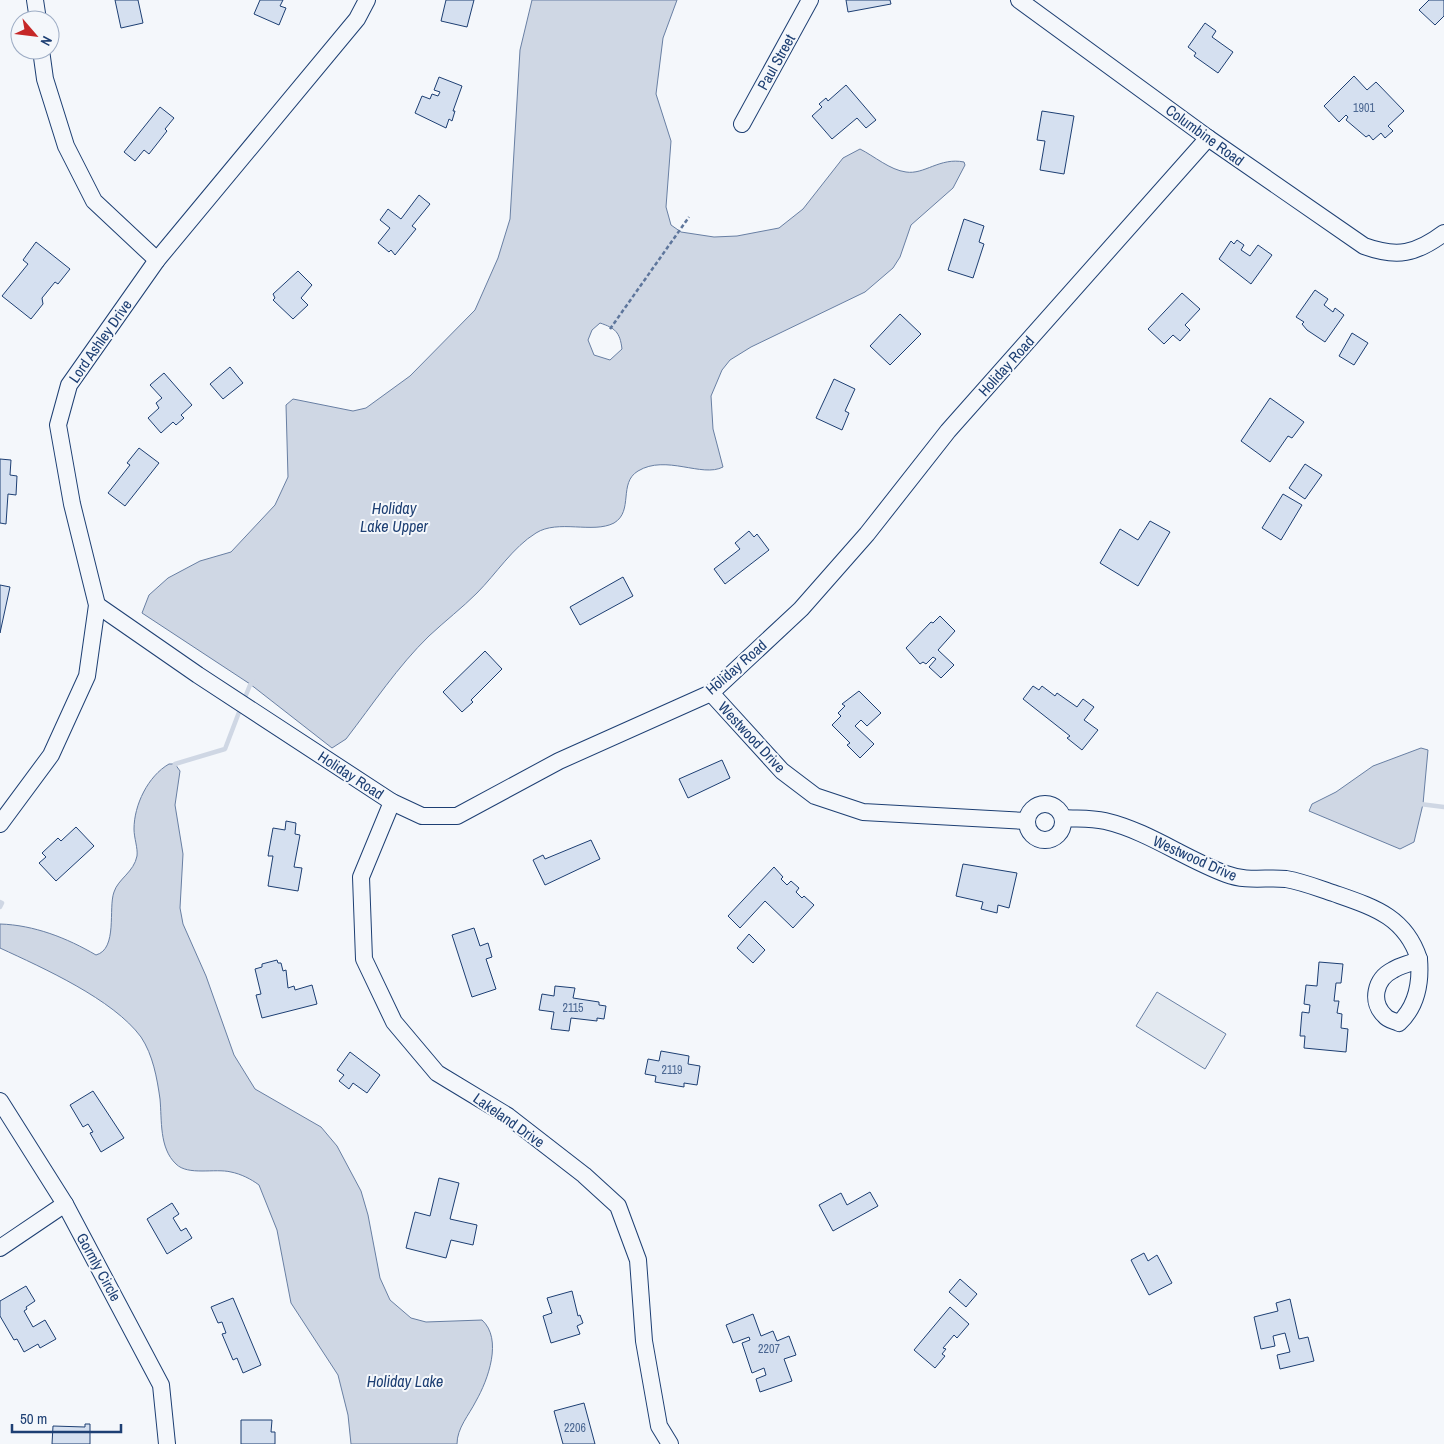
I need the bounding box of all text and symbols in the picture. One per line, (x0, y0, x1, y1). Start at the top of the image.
north arrow (10, 10, 60, 60)
street label: Paul Street (752, 30, 800, 94)
text: N (37, 33, 56, 49)
street label: Columbine Road (1161, 99, 1249, 171)
house number: 1901 (1353, 100, 1375, 116)
street label: Lord Ashley Drive (64, 295, 137, 387)
street label: Holiday Road (973, 331, 1039, 401)
water label: Holiday Lake Upper (360, 497, 429, 537)
street label: Holiday Road (701, 635, 771, 699)
street label: Westwood Drive (714, 697, 790, 777)
street label: Holiday Road (314, 746, 388, 804)
street label: Westwood Drive (1150, 830, 1241, 886)
house number: 2115 (562, 1000, 584, 1016)
house number: 2119 (661, 1062, 683, 1078)
street label: Lakeland Drive (469, 1088, 549, 1152)
street label: Gormly Circle (72, 1229, 126, 1305)
house number: 2207 (758, 1341, 780, 1357)
water label: Holiday Lake (367, 1370, 443, 1392)
scale bar (12, 1402, 121, 1434)
text: 50 m (20, 1408, 47, 1429)
house number: 2206 (564, 1420, 586, 1436)

